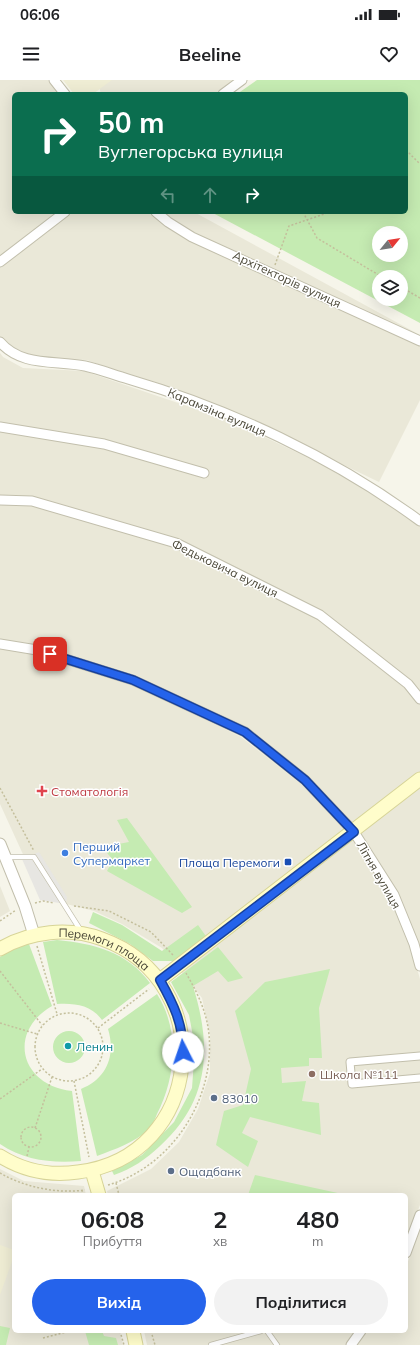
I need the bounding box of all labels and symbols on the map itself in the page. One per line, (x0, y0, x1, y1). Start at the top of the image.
north arrow (372, 226, 408, 262)
street label: Архітекторів вулиця (231, 247, 343, 311)
street label: Карамзіна вулиця (165, 384, 269, 440)
street label: Федьковича вулиця (169, 536, 281, 600)
pin (33, 637, 67, 671)
place label: Стоматологія (51, 784, 128, 799)
marker: Стоматологія (36, 785, 48, 797)
place label: Перший Супермаркет (73, 839, 150, 868)
street label: Літня вулиця (354, 839, 404, 911)
marker: Перший Супермаркет (60, 848, 70, 858)
place label: Площа Перемоги (179, 855, 280, 870)
marker: Площа Перемоги (283, 857, 293, 867)
street label: Перемоги площа (58, 925, 153, 973)
position arrow (162, 1031, 204, 1073)
place label: Ленин (76, 1039, 113, 1054)
marker: Ленин (63, 1041, 73, 1051)
place label: Школа №111 (320, 1067, 398, 1082)
marker: Школа №111 (307, 1069, 317, 1079)
place label: 83010 (222, 1091, 258, 1106)
marker: 83010 (209, 1093, 219, 1103)
place label: Ощадбанк (179, 1164, 241, 1179)
marker: Ощадбанк (166, 1166, 176, 1176)

